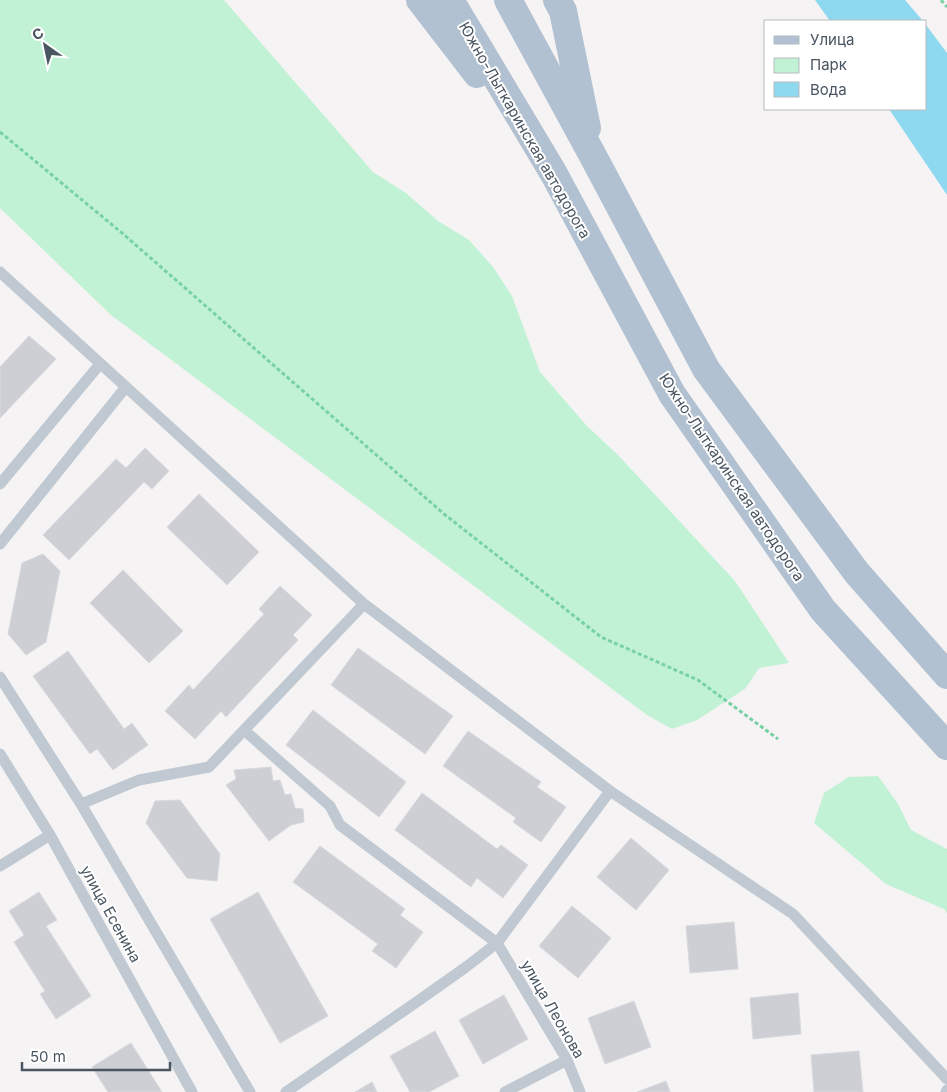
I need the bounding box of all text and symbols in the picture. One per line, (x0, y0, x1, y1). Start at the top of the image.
street label: Южно-Лыткаринская автодорога (455, 18, 595, 242)
north arrow (20, 20, 70, 70)
legend (764, 20, 927, 110)
text: С (29, 24, 47, 44)
text: Улица (810, 30, 854, 49)
text: Парк (810, 55, 847, 74)
text: Вода (810, 80, 847, 99)
street label: Южно-Лыткаринская автодорога (655, 369, 809, 585)
street label: улица Есенина (76, 862, 146, 966)
street label: улица Леонова (517, 956, 589, 1062)
scale bar (22, 1040, 170, 1072)
text: 50 m (30, 1047, 66, 1066)

